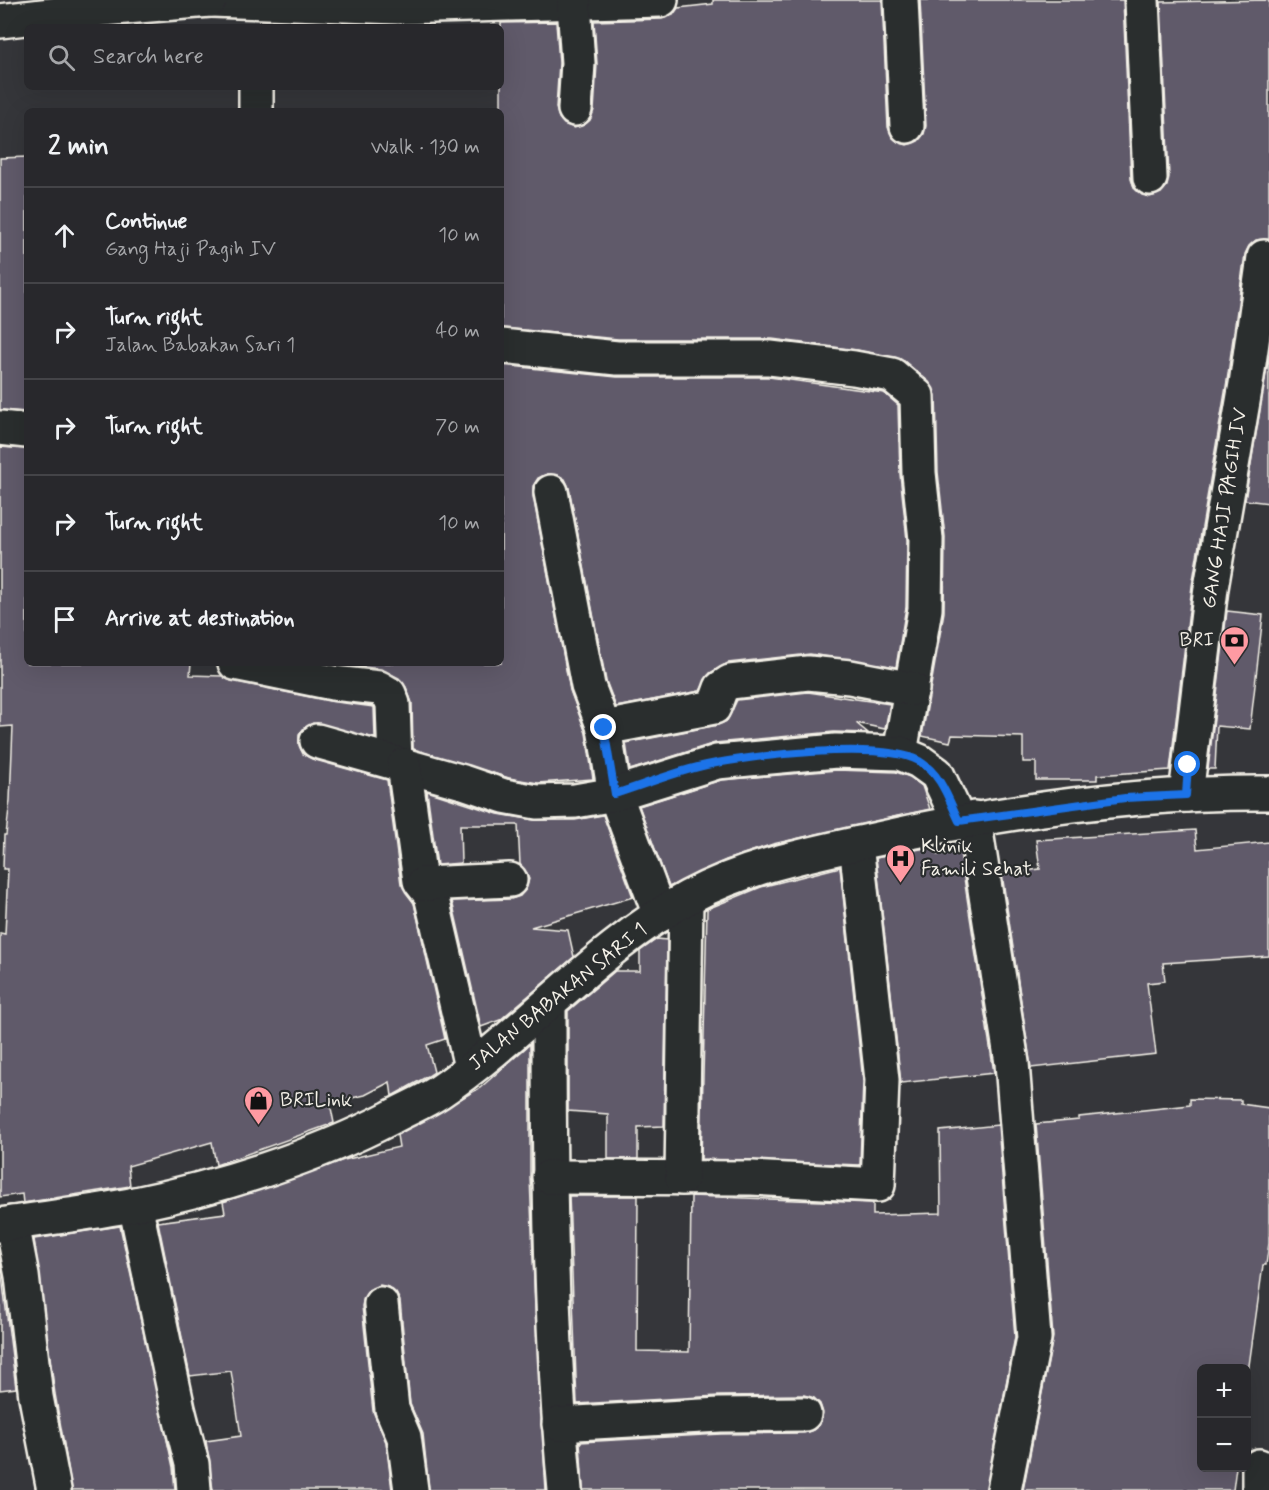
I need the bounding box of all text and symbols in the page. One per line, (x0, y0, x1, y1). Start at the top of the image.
search box (24, 24, 504, 90)
icon: search (45, 41, 78, 74)
text: Search here (93, 43, 204, 71)
text: 2 min (48, 130, 109, 164)
text: Walk · 130 m (371, 134, 480, 161)
text: Continue (105, 208, 187, 236)
icon: ahead (48, 219, 81, 252)
text: 10 m (438, 222, 480, 249)
text: Gang Haji Pagih IV (105, 236, 276, 263)
text: Turn right (105, 304, 203, 332)
icon: right (48, 315, 81, 348)
text: 40 m (436, 318, 480, 345)
text: Jalan Babakan Sari 1 (105, 332, 295, 359)
street label: GANG HAJI PAGIH IV (1196, 405, 1254, 611)
icon: right (48, 411, 81, 444)
text: Turn right (105, 413, 203, 441)
text: 70 m (435, 414, 480, 441)
icon: right (48, 507, 81, 540)
text: Turn right (105, 509, 203, 537)
text: 10 m (438, 510, 480, 537)
icon: arrive (48, 603, 81, 636)
text: Arrive at destination (105, 605, 295, 633)
bank icon: BRI (1219, 624, 1251, 666)
place label: BRI (1180, 627, 1214, 654)
route end (590, 714, 616, 740)
route start (1174, 751, 1200, 777)
place label: Klinik Famili Sehat (921, 833, 1032, 883)
hospital icon: Klinik Famili Sehat (884, 842, 916, 884)
street label: JALAN BABAKAN SARI 1 (463, 917, 653, 1077)
shop icon: BRILink (243, 1084, 275, 1126)
place label: BRILink (280, 1087, 352, 1114)
map controls (1197, 1364, 1251, 1472)
button: + (1197, 1364, 1251, 1418)
button: − (1197, 1418, 1251, 1472)

